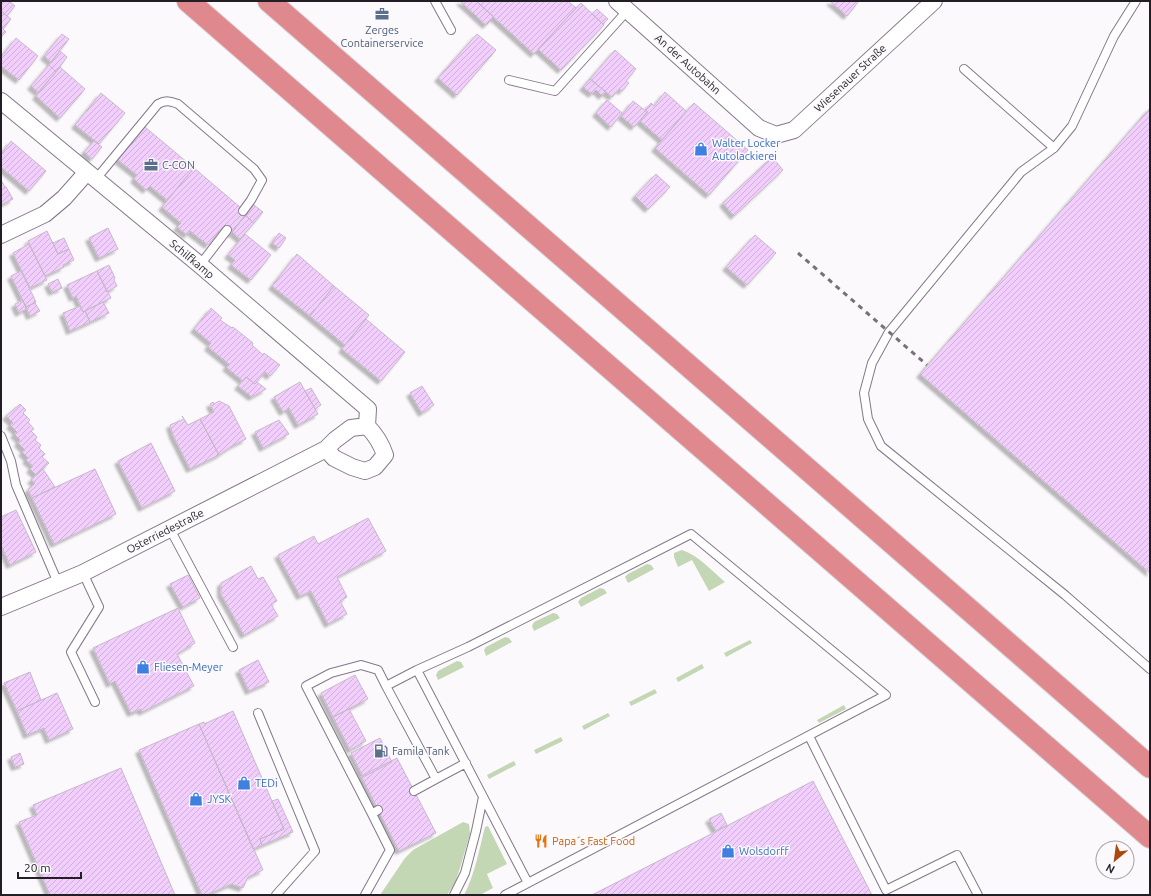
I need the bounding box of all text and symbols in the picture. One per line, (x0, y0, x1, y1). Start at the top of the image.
office icon: Zerges Containerservice (374, 6, 390, 22)
place label: Zerges Containerservice (340, 24, 424, 49)
street label: An der Autobahn (653, 31, 723, 97)
street label: Wiesenauer Straße (812, 42, 888, 114)
place label: Walter Locker Autolackierei (712, 137, 781, 162)
shop icon: Walter Locker Autolackierei (693, 141, 709, 157)
office icon: C-CON (143, 157, 159, 173)
place label: C-CON (162, 159, 195, 171)
street label: Schilfkamp (167, 237, 217, 281)
street label: Osterriedestraße (124, 506, 206, 556)
shop icon: Fliesen-Meyer (135, 659, 151, 675)
place label: Fliesen-Meyer (154, 661, 224, 673)
fuel station icon: Famila Tank (373, 743, 389, 759)
place label: Famila Tank (392, 745, 450, 757)
shop icon: TEDi (236, 775, 252, 791)
place label: TEDi (255, 777, 278, 789)
shop icon: JYSK (188, 791, 204, 807)
place label: JYSK (207, 793, 232, 805)
restaurant icon: Papa´s Fast Food (533, 833, 549, 849)
place label: Papa´s Fast Food (552, 835, 635, 847)
north arrow (1095, 840, 1135, 880)
shop icon: Wolsdorff (720, 843, 736, 859)
place label: Wolsdorff (739, 845, 789, 857)
scale bar (18, 854, 81, 880)
text: 20 m (24, 861, 51, 874)
text: N (1104, 862, 1117, 876)

